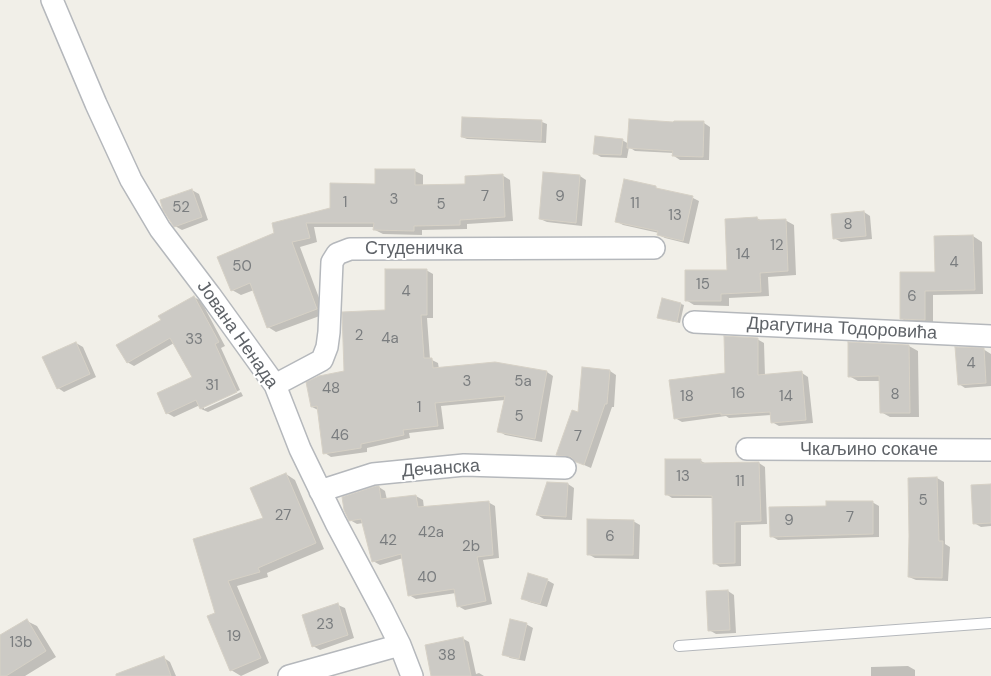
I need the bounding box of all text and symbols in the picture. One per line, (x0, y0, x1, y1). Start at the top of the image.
house number: 7 (481, 188, 489, 206)
house number: 9 (555, 188, 565, 206)
house number: 3 (390, 191, 398, 209)
house number: 1 (343, 194, 347, 212)
house number: 11 (630, 195, 640, 213)
house number: 5 (436, 196, 446, 214)
house number: 52 (172, 199, 190, 217)
house number: 13 (668, 207, 682, 225)
house number: 8 (843, 216, 853, 234)
house number: 12 (770, 237, 784, 255)
street label: Студеничка (365, 238, 463, 260)
house number: 14 (736, 246, 750, 264)
house number: 4 (949, 254, 959, 272)
house number: 50 (232, 258, 252, 276)
house number: 15 (696, 276, 710, 294)
street label: Јована Ненада (192, 277, 282, 393)
house number: 4 (401, 283, 411, 301)
house number: 6 (907, 288, 917, 306)
street label: Драгутина Тодоровића (746, 313, 938, 345)
house number: 2 (355, 327, 363, 345)
house number: 4a (381, 330, 399, 348)
house number: 33 (185, 331, 203, 349)
house number: 4 (966, 355, 976, 373)
house number: 3 (463, 373, 471, 391)
house number: 5a (514, 373, 532, 391)
house number: 31 (205, 377, 219, 395)
house number: 48 (322, 380, 340, 398)
house number: 16 (731, 385, 745, 403)
house number: 8 (890, 386, 900, 404)
house number: 18 (680, 388, 694, 406)
house number: 14 (779, 388, 793, 406)
house number: 1 (417, 399, 421, 417)
house number: 5 (514, 408, 524, 426)
house number: 46 (331, 427, 349, 445)
house number: 7 (574, 428, 582, 446)
street label: Чкаљино сокаче (800, 439, 938, 461)
street label: Дечанска (401, 455, 481, 483)
house number: 13 (676, 468, 690, 486)
house number: 11 (735, 473, 745, 491)
house number: 5 (918, 492, 928, 510)
house number: 27 (275, 507, 291, 525)
house number: 7 (846, 509, 854, 527)
house number: 9 (784, 512, 794, 530)
house number: 42a (418, 524, 444, 542)
house number: 6 (605, 528, 615, 546)
house number: 42 (379, 532, 397, 550)
house number: 2b (462, 538, 480, 556)
house number: 40 (417, 569, 437, 587)
house number: 23 (316, 616, 334, 634)
house number: 19 (227, 628, 241, 646)
house number: 13b (10, 634, 32, 652)
house number: 38 (438, 647, 456, 665)

